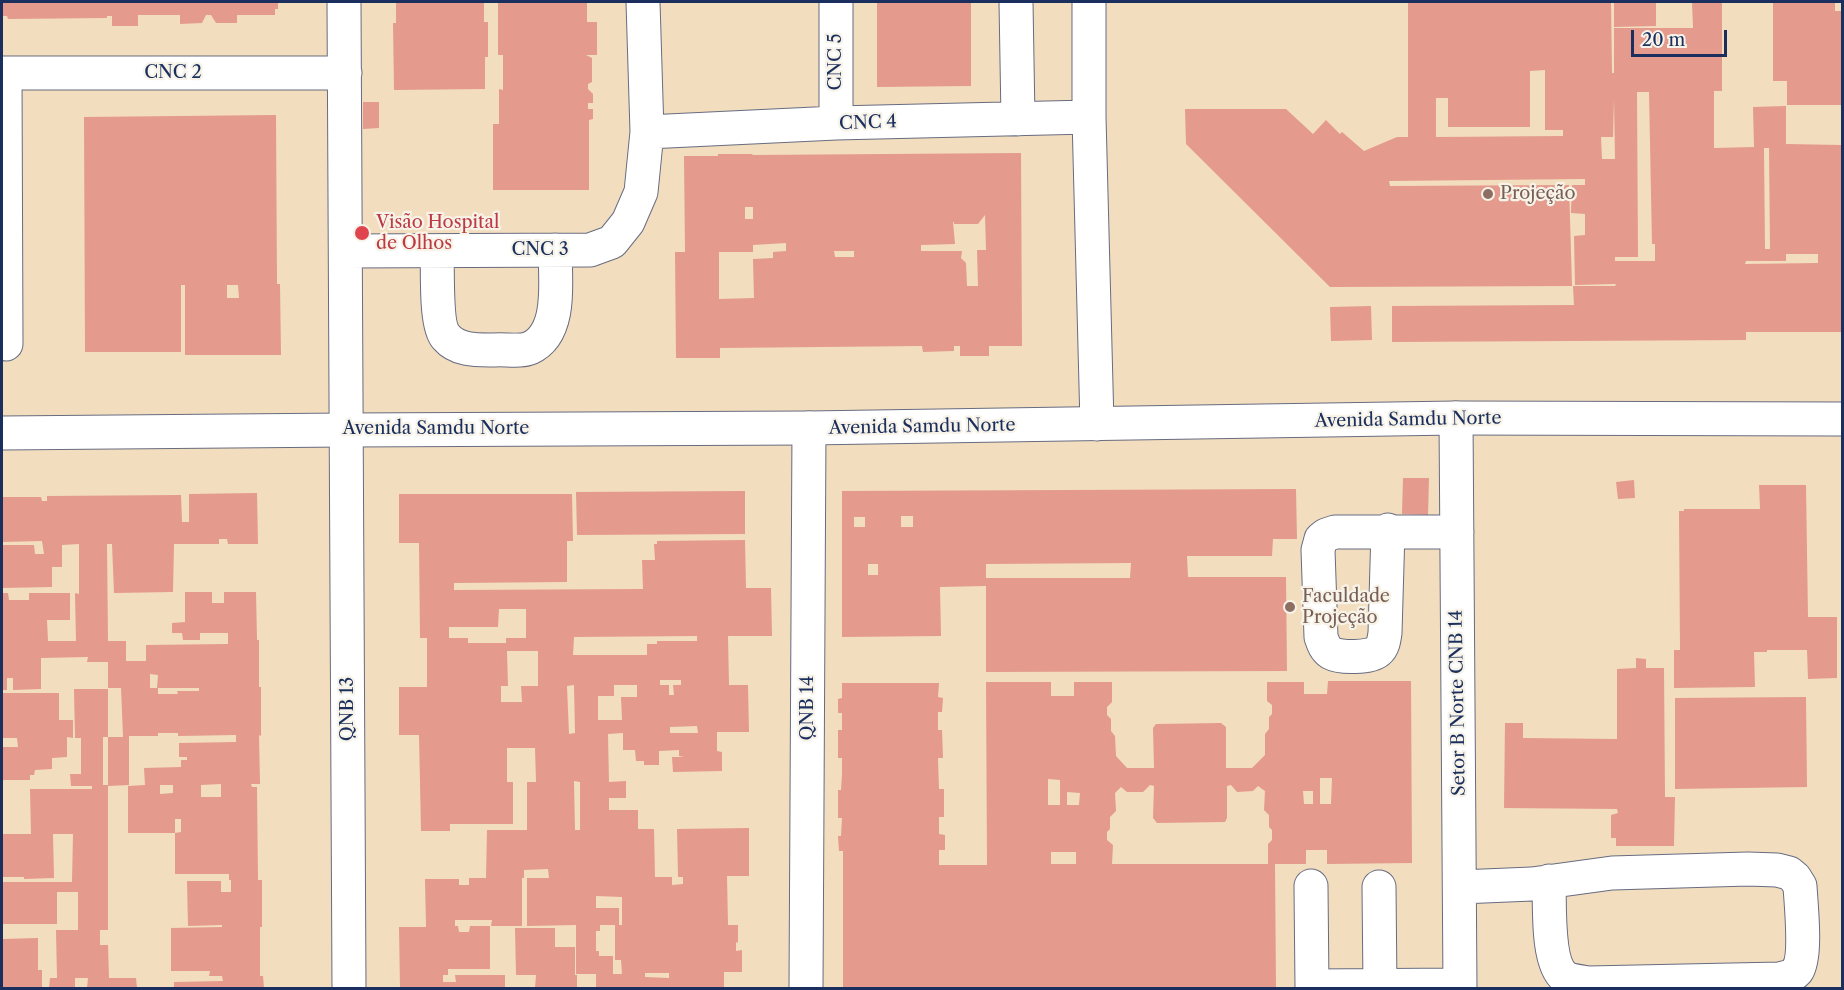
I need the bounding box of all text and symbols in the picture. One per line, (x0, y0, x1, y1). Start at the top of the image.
scale bar (1634, 18, 1730, 56)
text: 20 m (1642, 29, 1685, 51)
street label: CNC 5 (825, 33, 847, 91)
street label: CNC 2 (144, 62, 202, 84)
street label: CNC 4 (839, 111, 897, 135)
place label: Projeção (1500, 183, 1576, 205)
marker: Projeção (1481, 187, 1495, 201)
place label: Visão Hospital de Olhos (376, 212, 499, 254)
marker: Visão Hospital de Olhos (353, 224, 371, 242)
street label: CNC 3 (511, 239, 569, 261)
street label: Avenida Samdu Norte (1314, 408, 1502, 432)
street label: Avenida Samdu Norte (828, 415, 1016, 439)
street label: Avenida Samdu Norte (343, 418, 529, 440)
place label: Faculdade Projeção (1302, 586, 1390, 628)
marker: Faculdade Projeção (1283, 600, 1297, 614)
street label: Setor B Norte CNB 14 (1446, 610, 1470, 796)
street label: QNB 14 (797, 676, 819, 740)
street label: QNB 13 (337, 677, 359, 741)

